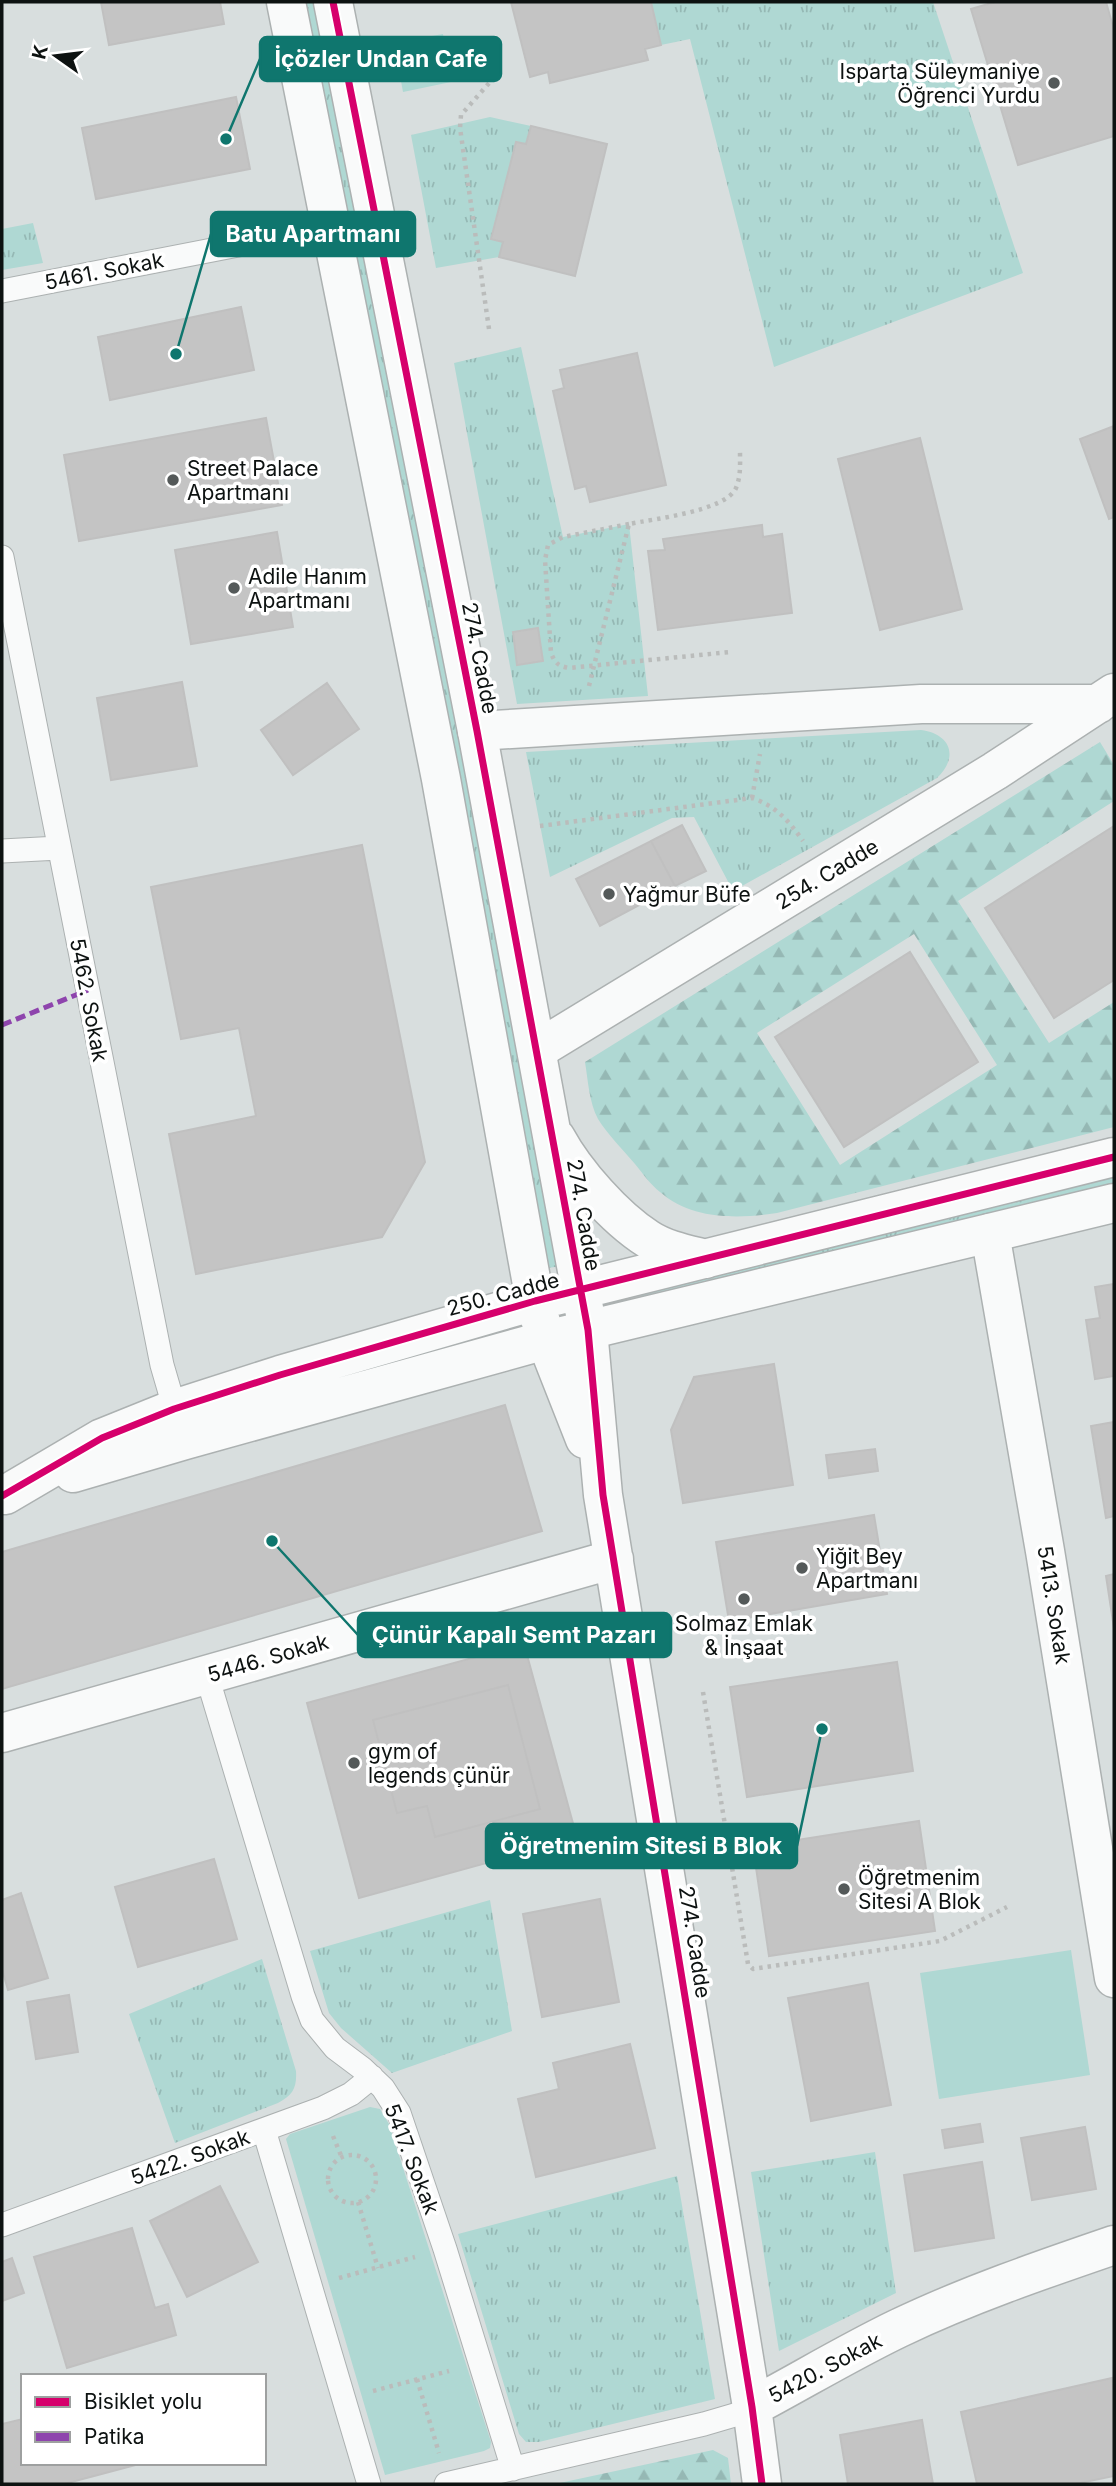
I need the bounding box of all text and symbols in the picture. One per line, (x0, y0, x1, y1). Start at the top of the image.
north arrow (21, 21, 91, 91)
callout: İçözler Undan Cafe (260, 37, 501, 81)
text: K (27, 42, 53, 61)
text: İçözler Undan Cafe (274, 45, 488, 73)
place label: Isparta Süleymaniye Öğrenci Yurdu (840, 59, 1040, 108)
marker: Isparta Süleymaniye Öğrenci Yurdu (1046, 75, 1062, 91)
callout: Batu Apartmanı (211, 212, 415, 256)
text: Batu Apartmanı (225, 220, 401, 248)
street label: 5461. Sokak (42, 247, 166, 295)
place label: Street Palace Apartmanı (187, 456, 319, 505)
marker: Street Palace Apartmanı (165, 472, 181, 488)
place label: Adile Hanım Apartmanı (248, 564, 367, 613)
marker: Adile Hanım Apartmanı (226, 580, 242, 596)
street label: 274. Cadde (457, 600, 503, 716)
street label: 254. Cadde (771, 834, 883, 914)
place label: Yağmur Büfe (623, 882, 751, 907)
marker: Yağmur Büfe (601, 886, 617, 902)
street label: 5462. Sokak (65, 936, 113, 1064)
street label: 274. Cadde (562, 1157, 606, 1273)
street label: 250. Cadde (444, 1267, 562, 1321)
place label: Yiğit Bey Apartmanı (816, 1544, 918, 1593)
street label: 5413. Sokak (1032, 1544, 1076, 1667)
marker: Yiğit Bey Apartmanı (794, 1560, 810, 1576)
marker: Solmaz Emlak & İnşaat (736, 1591, 752, 1607)
place label: Solmaz Emlak & İnşaat (675, 1611, 814, 1660)
callout: Çünür Kapalı Semt Pazarı (358, 1613, 671, 1657)
text: Çünür Kapalı Semt Pazarı (372, 1621, 656, 1649)
street label: 5446. Sokak (204, 1629, 332, 1687)
place label: gym of legends çünür (368, 1739, 510, 1788)
marker: gym of legends çünür (346, 1755, 362, 1771)
callout: Öğretmenim Sitesi B Blok (486, 1824, 797, 1868)
text: Öğretmenim Sitesi B Blok (500, 1832, 783, 1860)
place label: Öğretmenim Sitesi A Blok (858, 1865, 981, 1914)
marker: Öğretmenim Sitesi A Blok (836, 1881, 852, 1897)
street label: 274. Cadde (674, 1884, 716, 2000)
street label: 5417. Sokak (379, 2100, 445, 2218)
street label: 5422. Sokak (127, 2124, 253, 2190)
street label: 5420. Sokak (764, 2327, 886, 2408)
legend (21, 2374, 266, 2465)
text: Bisiklet yolu (84, 2389, 202, 2414)
text: Patika (84, 2424, 144, 2449)

